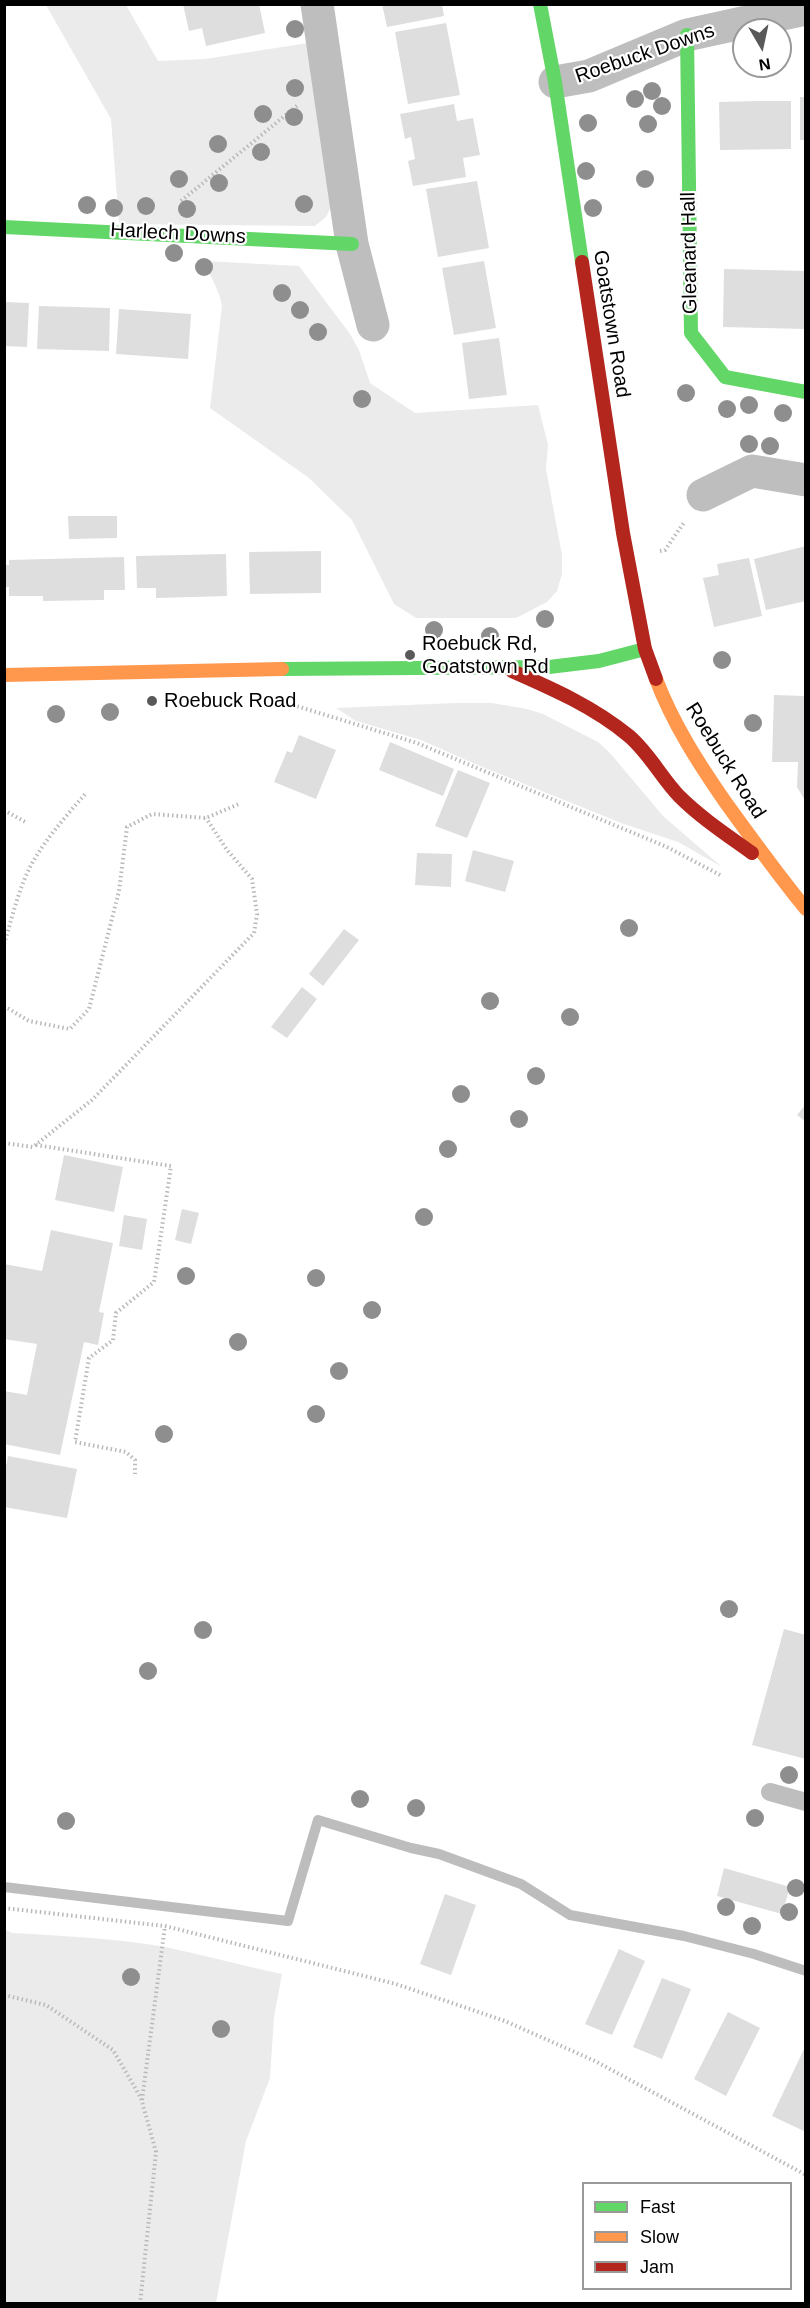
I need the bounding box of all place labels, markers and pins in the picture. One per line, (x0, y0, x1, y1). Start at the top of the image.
place label: Roebuck Rd, Goatstown Rd (422, 632, 549, 679)
marker: Roebuck Rd, Goatstown Rd (403, 648, 417, 662)
place label: Roebuck Road (164, 689, 296, 713)
marker: Roebuck Road (145, 694, 159, 708)

